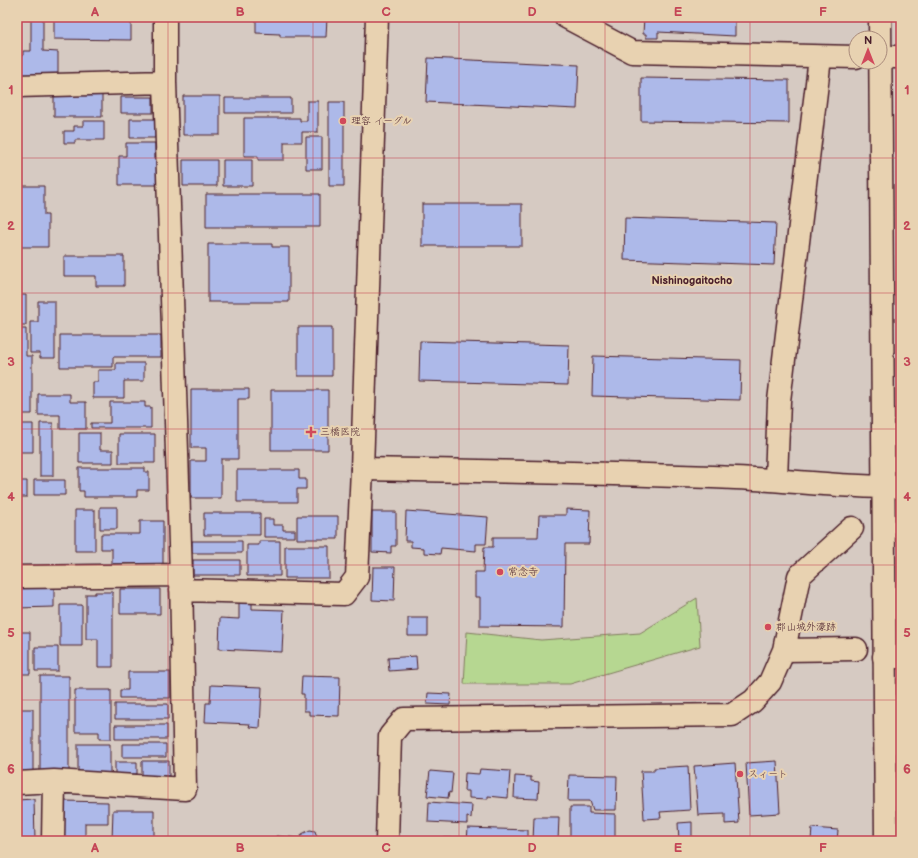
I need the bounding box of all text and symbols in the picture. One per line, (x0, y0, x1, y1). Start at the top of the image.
text: A (90, 4, 99, 20)
text: B (235, 4, 245, 20)
text: C (381, 4, 391, 20)
text: D (527, 4, 537, 20)
text: E (674, 4, 683, 20)
text: F (819, 4, 827, 20)
north arrow (848, 30, 888, 70)
text: N (864, 34, 872, 47)
text: 1 (8, 82, 14, 98)
text: 1 (904, 82, 910, 98)
place label: 理容 イーグル (351, 115, 412, 127)
marker: 理容 イーグル (338, 116, 348, 126)
text: 2 (7, 218, 15, 234)
text: 2 (903, 218, 911, 234)
district label: Nishinogaitocho (652, 274, 732, 287)
text: 3 (7, 354, 15, 370)
text: 3 (903, 354, 911, 370)
marker: 三橋医院 (305, 426, 317, 438)
place label: 三橋医院 (320, 426, 360, 438)
text: 4 (7, 489, 15, 505)
text: 4 (903, 489, 911, 505)
place label: 常念寺 (508, 566, 538, 578)
marker: 常念寺 (495, 567, 505, 577)
place label: 郡山城外濠跡 (776, 621, 836, 633)
marker: 郡山城外濠跡 (763, 622, 773, 632)
text: 5 (7, 625, 15, 641)
text: 5 (903, 625, 911, 641)
text: 6 (7, 761, 15, 777)
text: 6 (903, 761, 911, 777)
place label: スィート (748, 768, 788, 780)
marker: スィート (735, 769, 745, 779)
text: A (90, 840, 99, 856)
text: B (235, 840, 245, 856)
text: C (381, 840, 391, 856)
text: D (527, 840, 537, 856)
text: E (674, 840, 683, 856)
text: F (819, 840, 827, 856)

